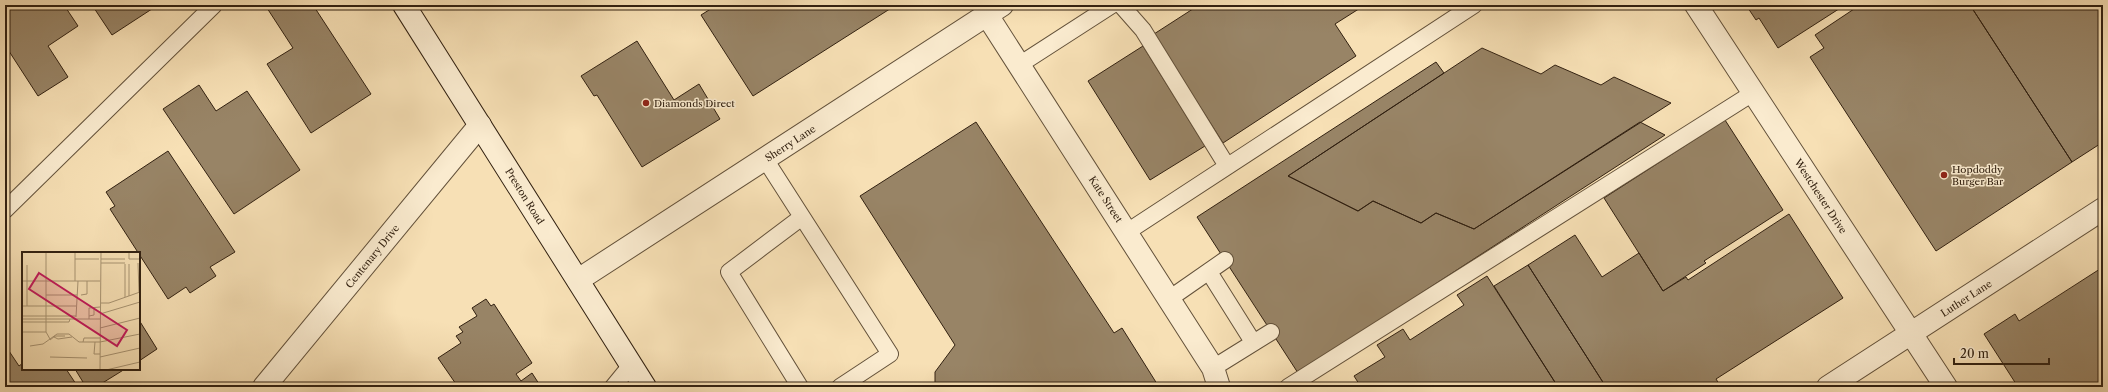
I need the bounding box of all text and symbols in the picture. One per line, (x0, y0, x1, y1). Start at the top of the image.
place label: Diamonds Direct (654, 97, 735, 110)
marker: Diamonds Direct (641, 98, 651, 108)
street label: Sherry Lane (762, 122, 818, 165)
street label: Westchester Drive (1791, 156, 1850, 237)
place label: Hopdoddy Burger Bar (1952, 163, 2004, 188)
street label: Preston Road (502, 166, 547, 227)
marker: Hopdoddy Burger Bar (1939, 170, 1949, 180)
street label: Kate Street (1086, 173, 1126, 226)
street label: Centenary Drive (343, 221, 402, 291)
inset map (22, 252, 140, 370)
street label: Luther Lane (1938, 277, 1995, 320)
scale bar (1954, 340, 2049, 366)
text: 20 m (1960, 346, 1989, 361)

